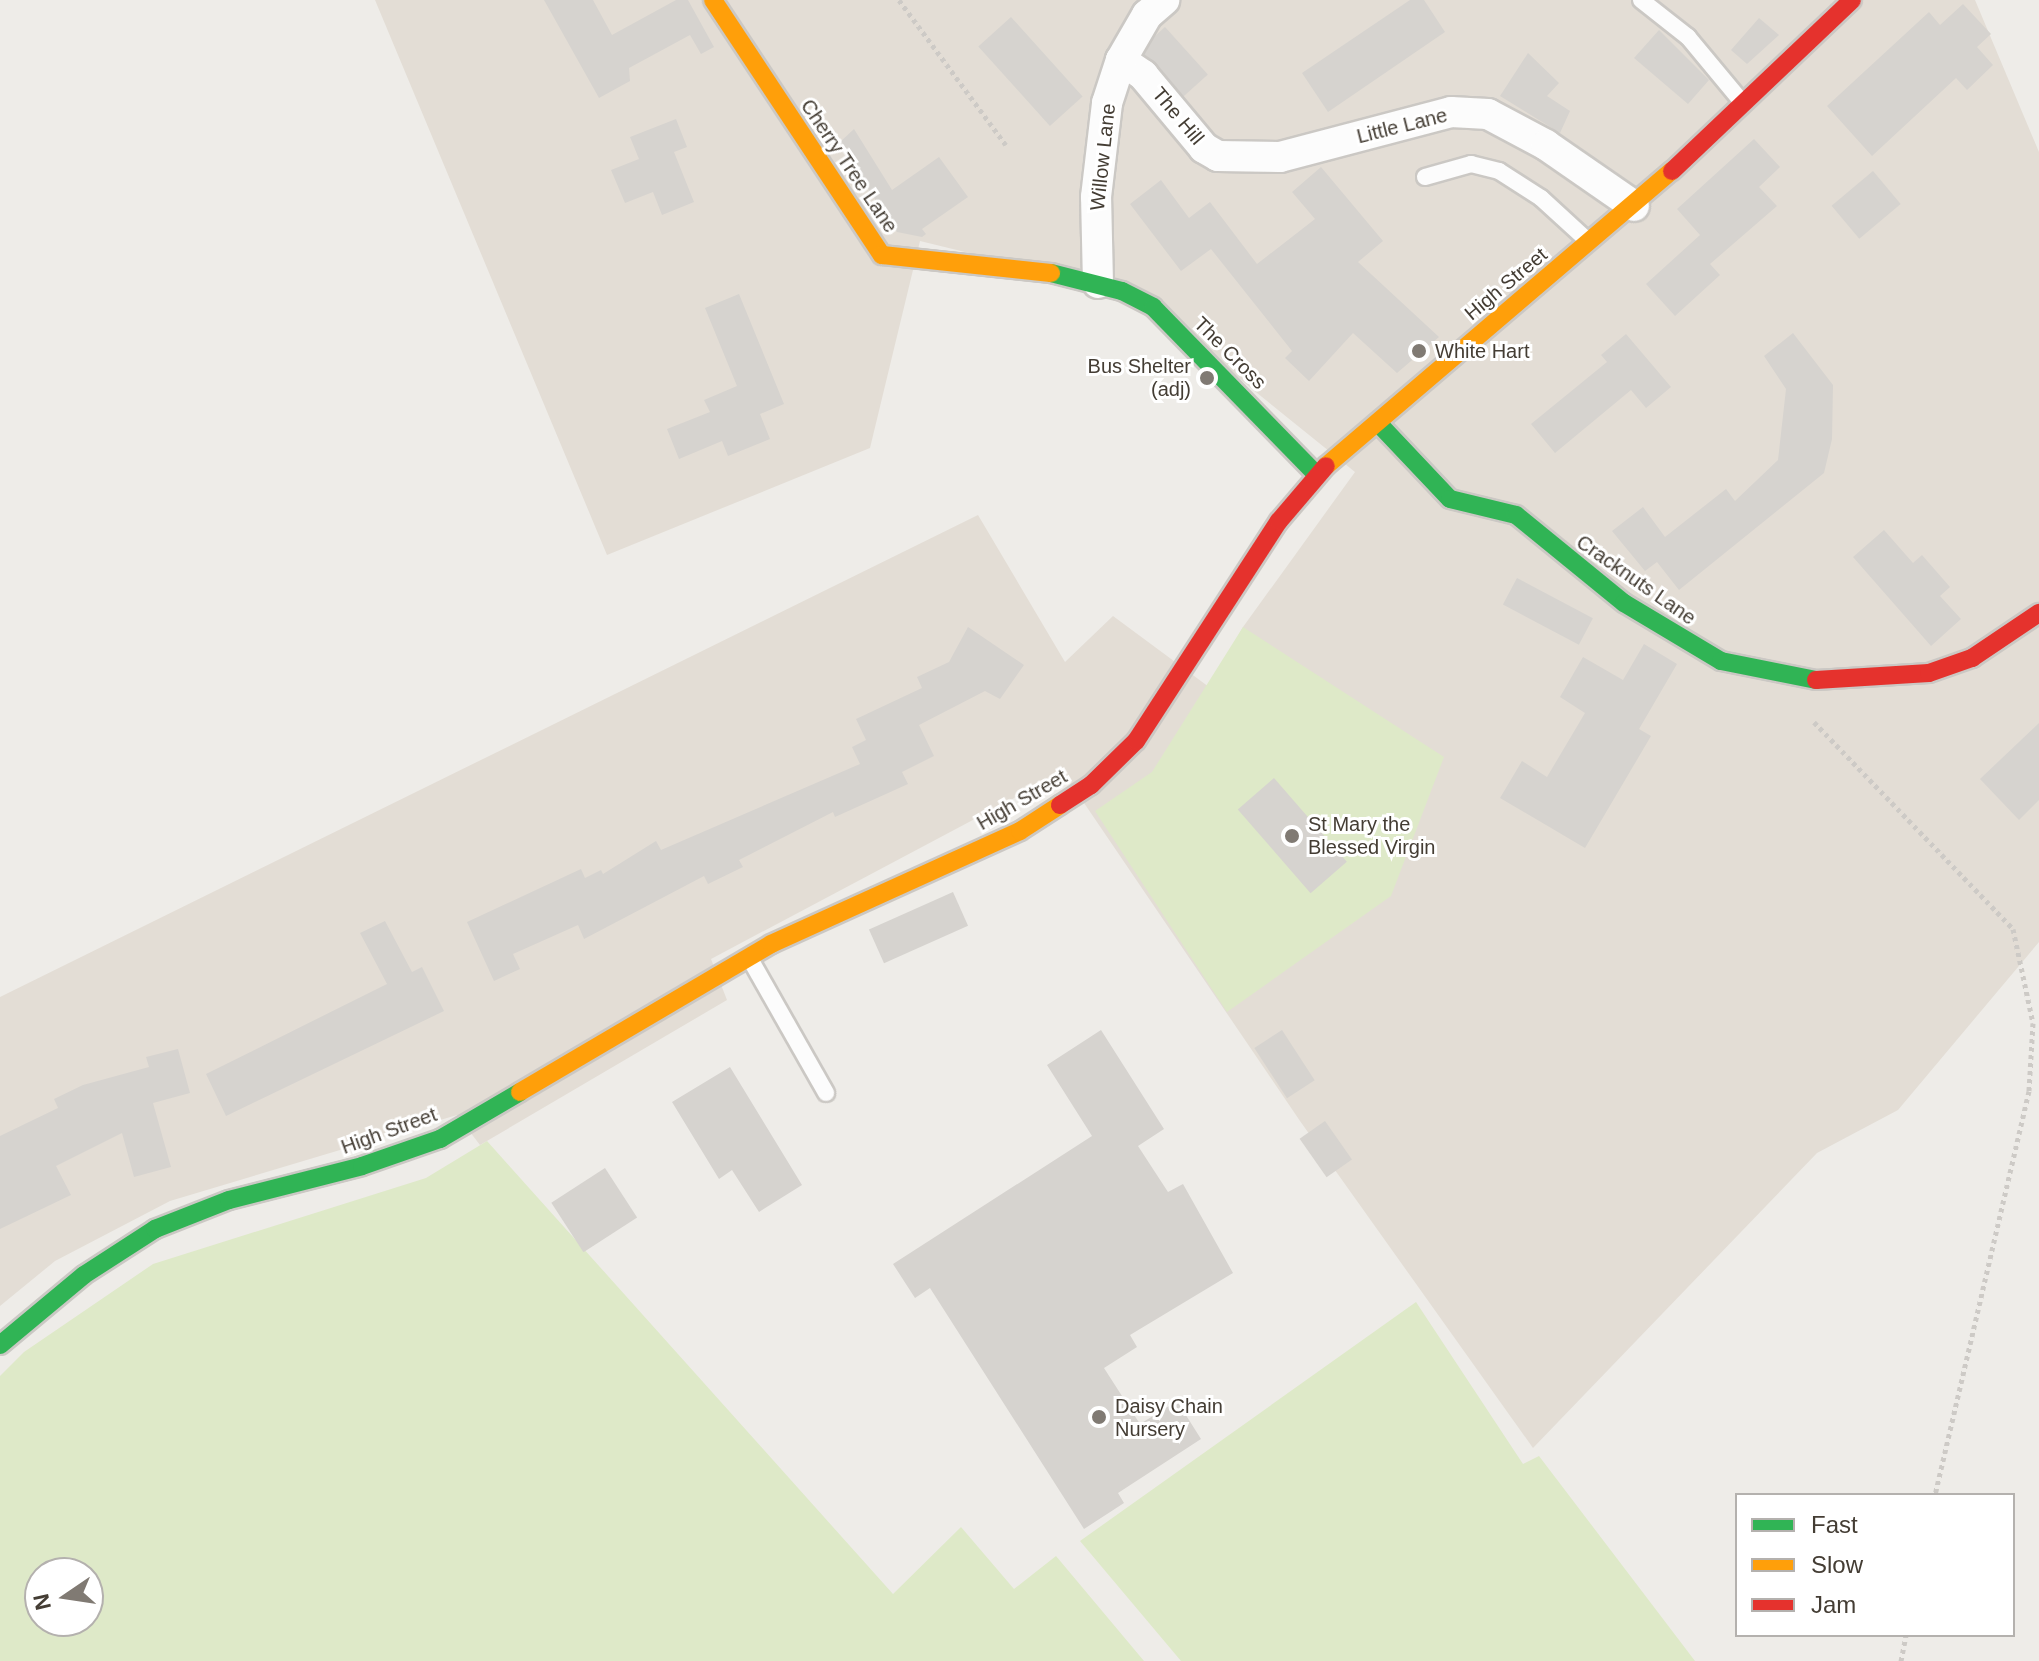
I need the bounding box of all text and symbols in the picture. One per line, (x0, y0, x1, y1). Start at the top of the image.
street label: The Hill (1147, 82, 1209, 150)
street label: Cherry Tree Lane (795, 95, 903, 237)
street label: Willow Lane (1085, 102, 1121, 212)
street label: Little Lane (1354, 103, 1450, 149)
street label: High Street (1460, 243, 1552, 325)
street label: The Cross (1189, 312, 1271, 394)
place label: White Hart (1435, 339, 1529, 363)
marker: White Hart (1410, 342, 1428, 360)
place label: Bus Shelter (adj) (1088, 354, 1191, 401)
marker: Bus Shelter (adj) (1198, 369, 1216, 387)
street label: Cracknuts Lane (1572, 530, 1700, 630)
street label: High Street (973, 765, 1071, 835)
place label: St Mary the Blessed Virgin (1308, 812, 1435, 859)
marker: St Mary the Blessed Virgin (1283, 827, 1301, 845)
street label: High Street (338, 1103, 440, 1159)
place label: Daisy Chain Nursery (1115, 1394, 1223, 1441)
marker: Daisy Chain Nursery (1090, 1408, 1108, 1426)
legend (1735, 1493, 2015, 1637)
text: Fast (1811, 1511, 1858, 1538)
text: Slow (1811, 1551, 1863, 1578)
north arrow (24, 1557, 104, 1637)
text: Jam (1811, 1591, 1856, 1618)
text: N (28, 1592, 56, 1613)

